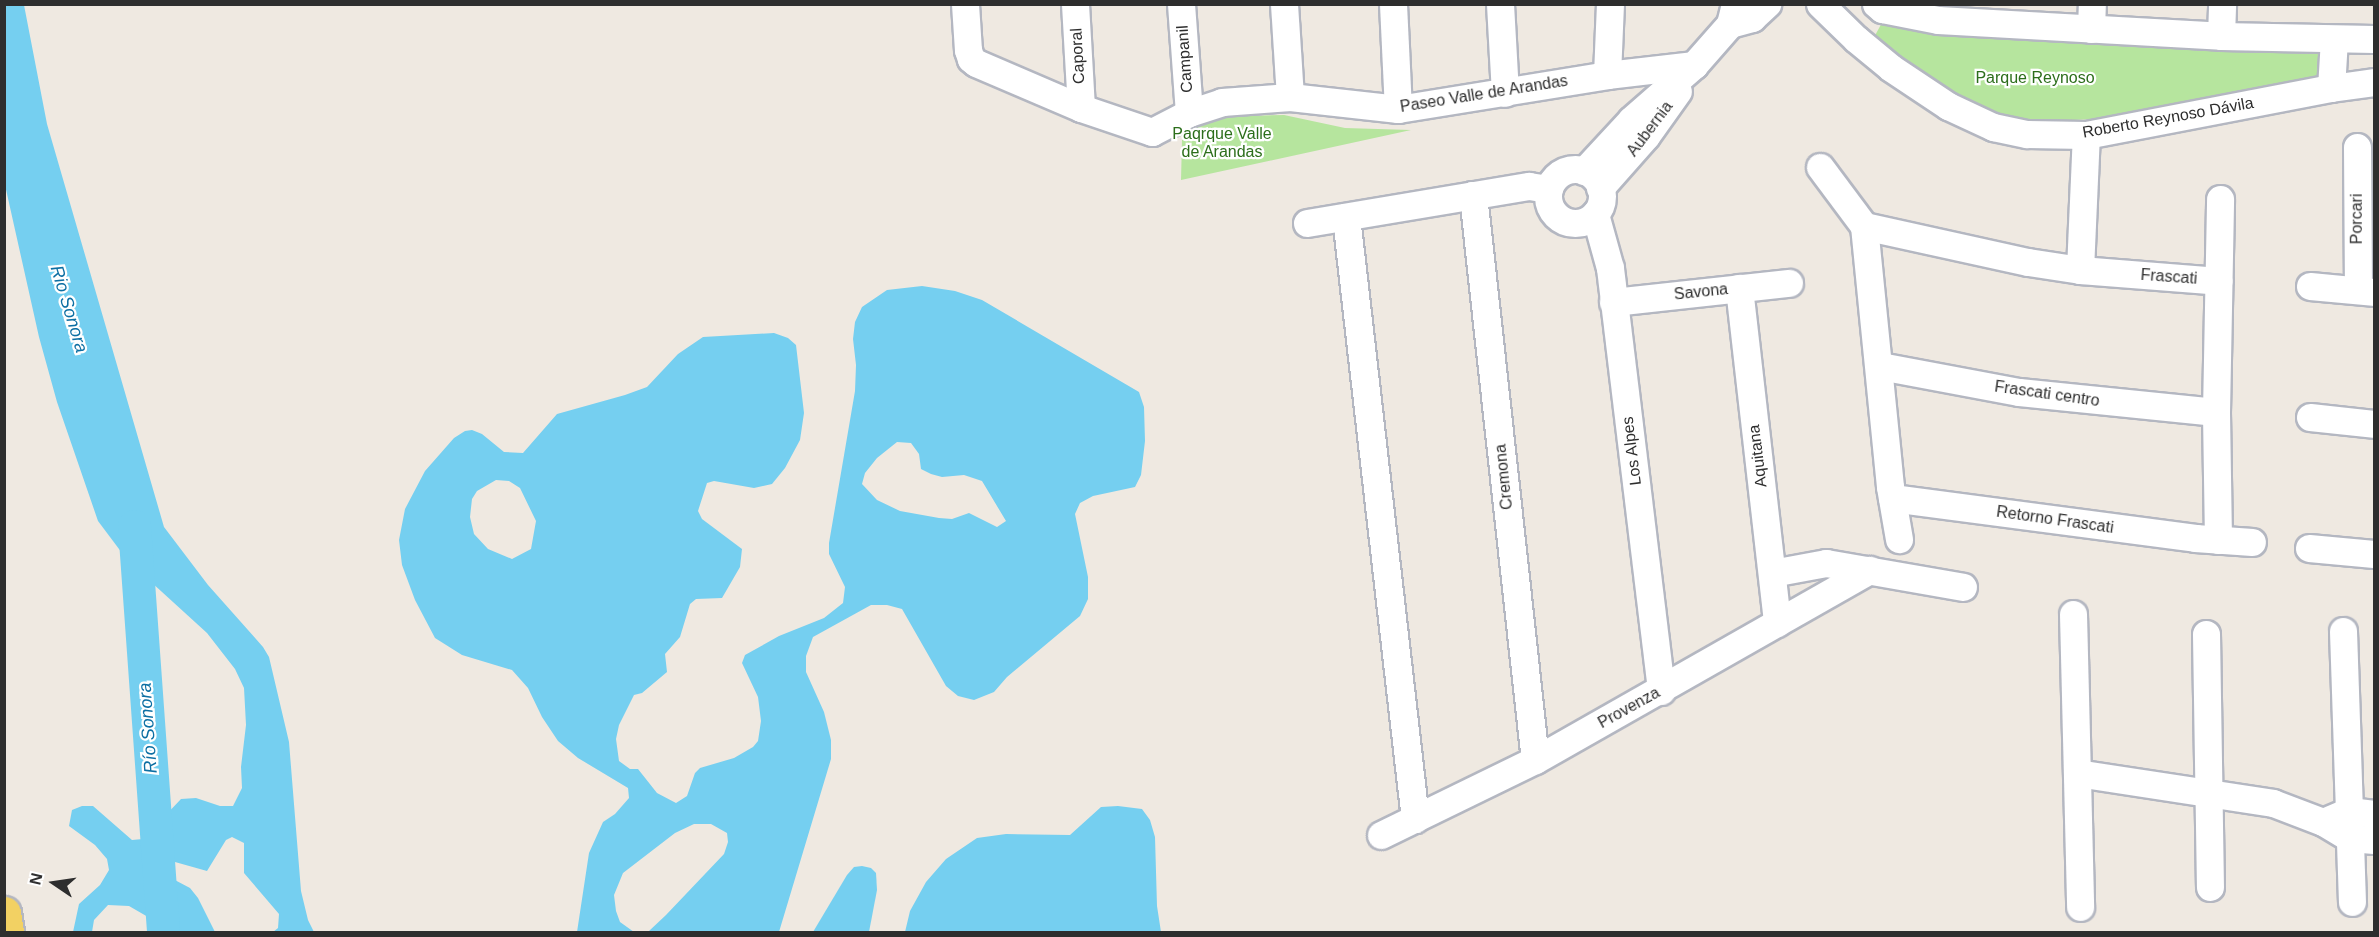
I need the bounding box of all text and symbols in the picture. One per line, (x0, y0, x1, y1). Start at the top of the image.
street label: Campanil (1173, 25, 1197, 93)
street label: Caporal (1067, 28, 1089, 84)
park label: Parque Reynoso (1975, 68, 2095, 88)
street label: Paseo Valle de Arandas (1398, 71, 1570, 117)
street label: Roberto Reynoso Dávila (2081, 93, 2255, 143)
street label: Aubernia (1623, 98, 1677, 160)
park label: Paqrque Valle de Arandas (1172, 124, 1272, 162)
street label: Porcari (2347, 194, 2367, 244)
water label: Rio Sonora (46, 263, 92, 355)
street label: Frascati (2140, 265, 2198, 289)
street label: Savona (1673, 280, 1729, 304)
street label: Frascati centro (1993, 377, 2101, 411)
street label: Los Alpes (1618, 415, 1646, 487)
street label: Aquitana (1745, 423, 1771, 489)
street label: Cremona (1491, 443, 1517, 511)
street label: Retorno Frascati (1995, 502, 2115, 538)
water label: Río Sonora (134, 682, 162, 774)
street label: Provenza (1595, 683, 1663, 733)
north arrow (24, 853, 84, 913)
text: N (26, 871, 46, 886)

